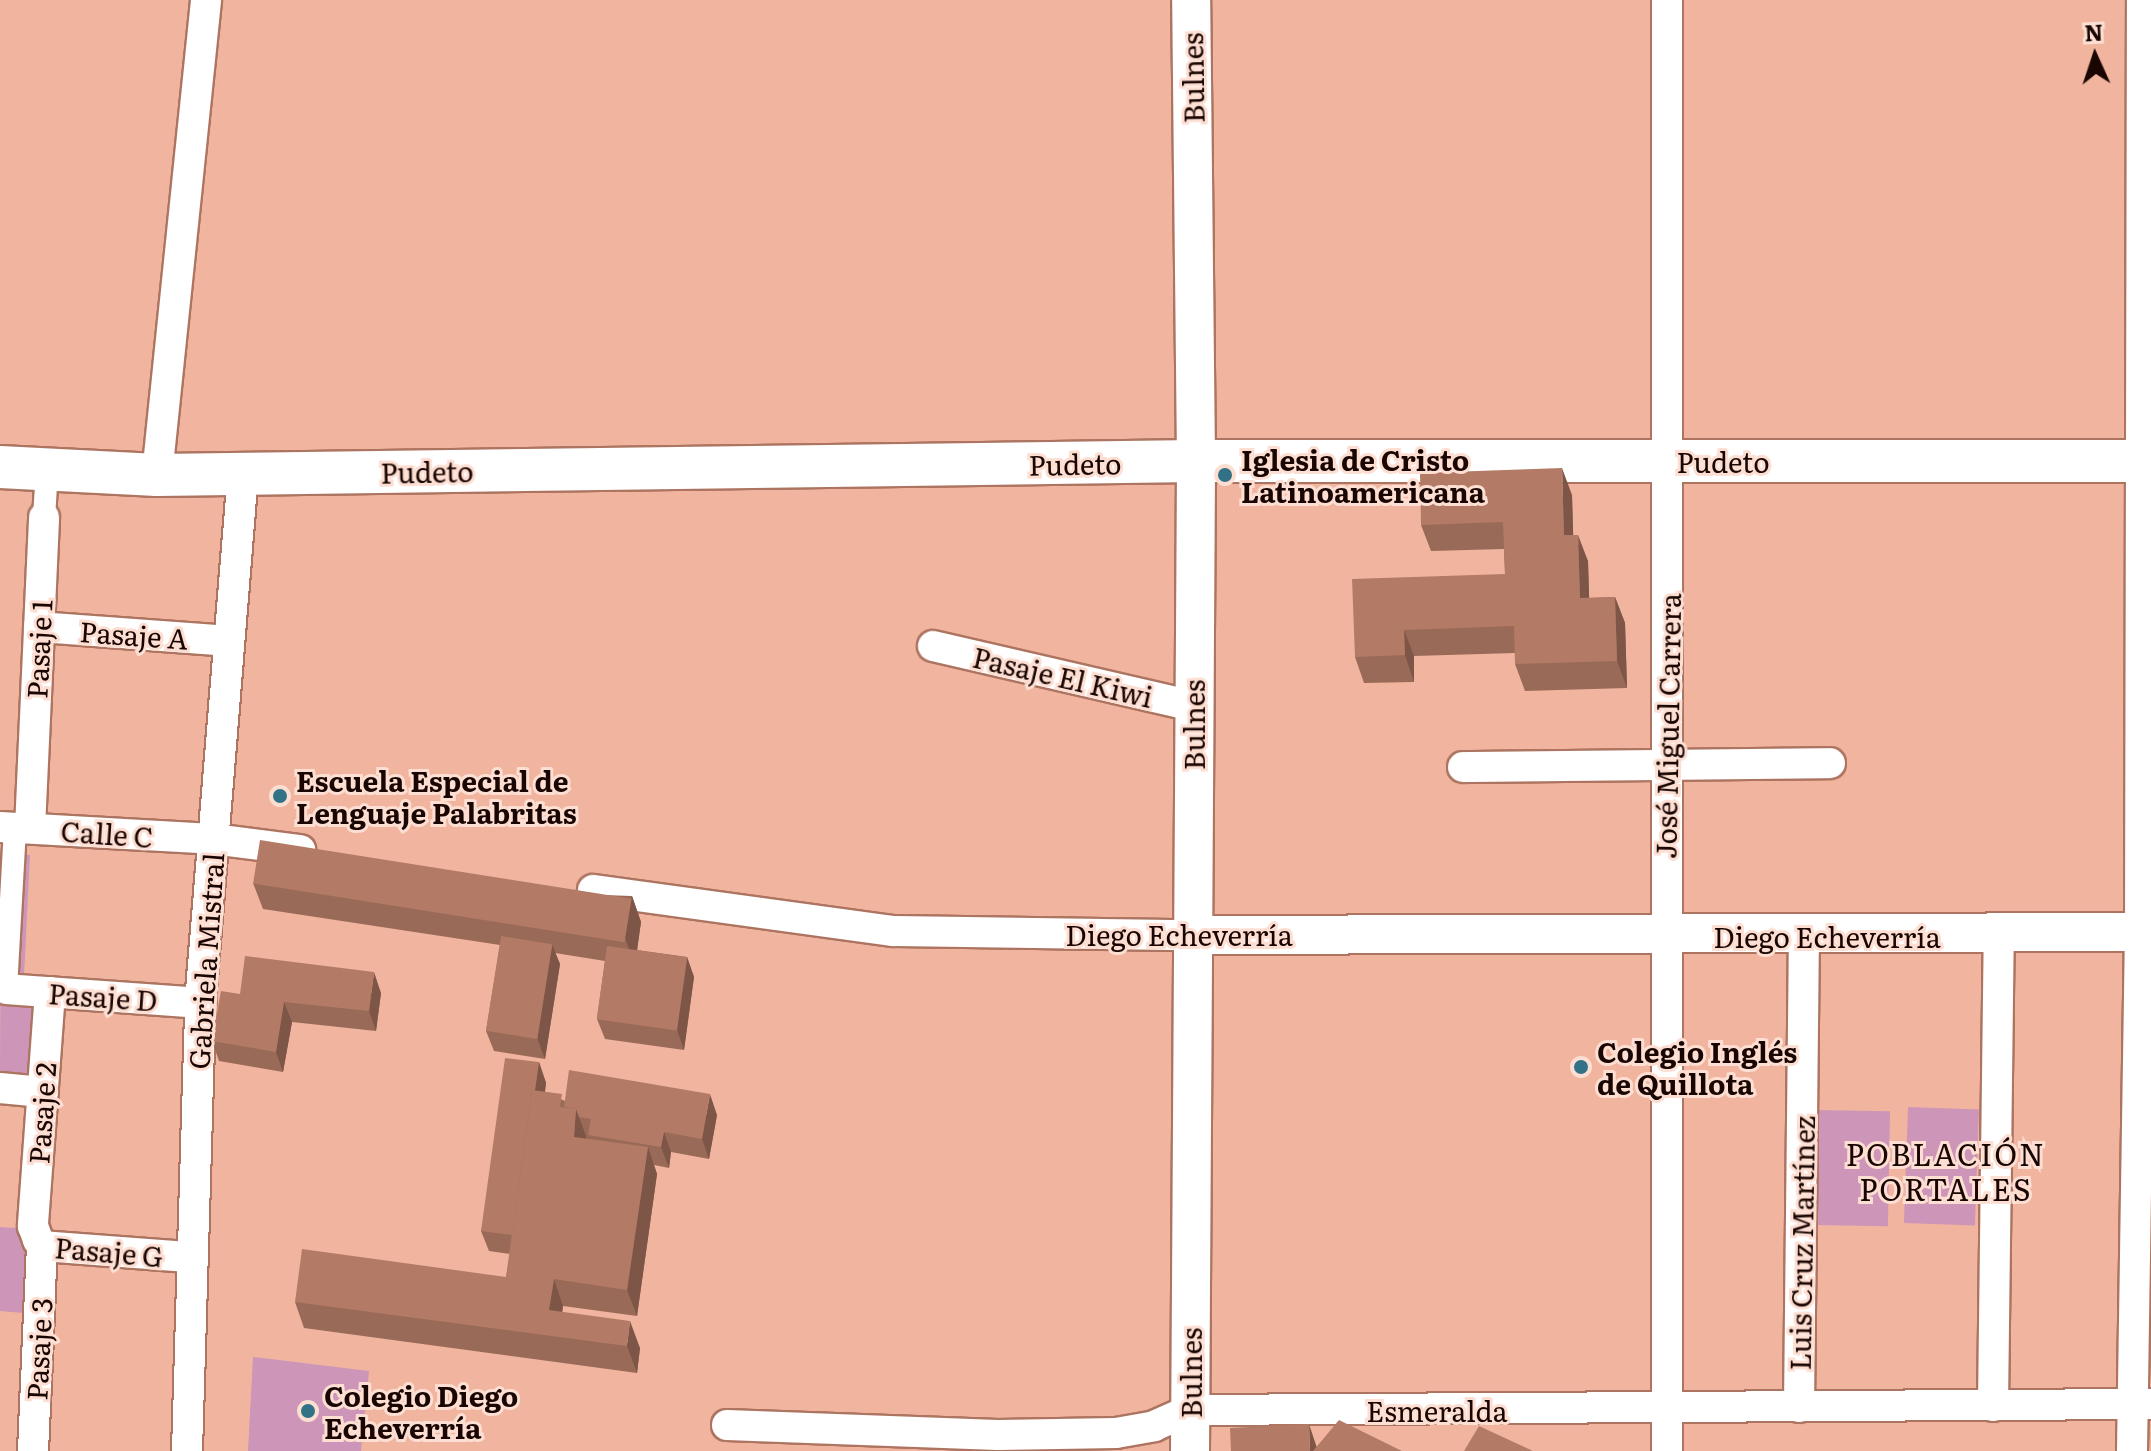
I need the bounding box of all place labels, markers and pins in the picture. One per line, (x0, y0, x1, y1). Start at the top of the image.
place label: Iglesia de Cristo Latinoamericana (1241, 442, 1485, 508)
marker: Iglesia de Cristo Latinoamericana (1216, 466, 1234, 484)
place label: Escuela Especial de Lenguaje Palabritas (296, 763, 577, 829)
marker: Escuela Especial de Lenguaje Palabritas (271, 787, 289, 805)
place label: Colegio Inglés de Quillota (1597, 1034, 1797, 1100)
marker: Colegio Inglés de Quillota (1572, 1058, 1590, 1076)
place label: Colegio Diego Echeverría (324, 1378, 518, 1444)
marker: Colegio Diego Echeverría (299, 1402, 317, 1420)

